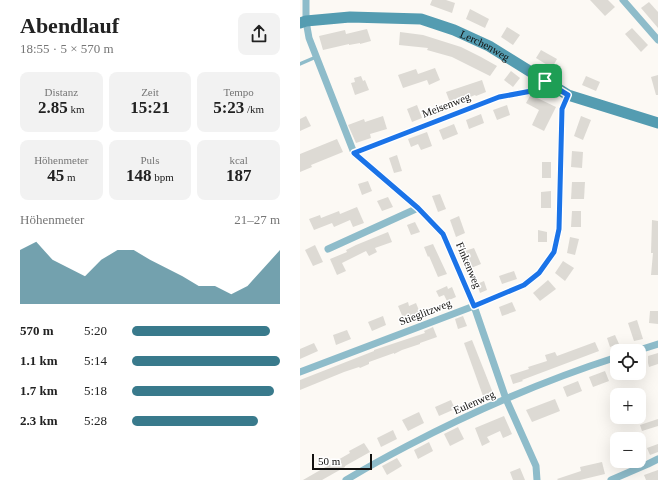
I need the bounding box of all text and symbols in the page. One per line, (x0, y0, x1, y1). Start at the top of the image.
text: Abendlauf (20, 13, 119, 38)
button: share (238, 13, 280, 55)
street label: Lerchenweg (458, 28, 512, 64)
text: 18:55 · 5 × 570 m (20, 41, 114, 56)
pin (528, 64, 562, 98)
icon: arrive (534, 70, 556, 92)
text: Distanz (45, 86, 78, 98)
text: Zeit (141, 86, 159, 98)
text: Tempo (223, 86, 254, 98)
street label: Meisenweg (420, 90, 472, 120)
text: 2.85 (38, 98, 68, 117)
text: 15:21 (130, 98, 170, 117)
text: 5:23 (213, 98, 244, 117)
text: km (68, 103, 85, 115)
text: /km (244, 103, 264, 115)
text: Höhenmeter (34, 154, 89, 166)
text: Puls (141, 154, 159, 166)
text: kcal (229, 154, 248, 166)
text: 45 (47, 166, 64, 185)
text: 148 (126, 166, 152, 185)
text: 187 (226, 166, 251, 185)
text: m (64, 171, 75, 183)
text: bpm (152, 171, 174, 183)
text: Höhenmeter (20, 212, 84, 227)
text: 21–27 m (234, 212, 280, 227)
street label: Finkenweg (454, 240, 484, 290)
street label: Stieglitzweg (397, 296, 453, 327)
text: 570 m (20, 323, 54, 338)
text: 5:20 (84, 323, 107, 338)
map controls (610, 344, 646, 468)
button: locate (610, 344, 646, 380)
text: 1.1 km (20, 353, 58, 368)
text: 5:14 (84, 353, 107, 368)
text: 1.7 km (20, 383, 58, 398)
text: 5:18 (84, 383, 107, 398)
street label: Eulenweg (451, 387, 497, 416)
button: + (610, 388, 646, 424)
text: 2.3 km (20, 413, 58, 428)
text: 5:28 (84, 413, 107, 428)
button: − (610, 432, 646, 468)
scale bar (312, 452, 372, 471)
text: 50 m (318, 455, 340, 467)

